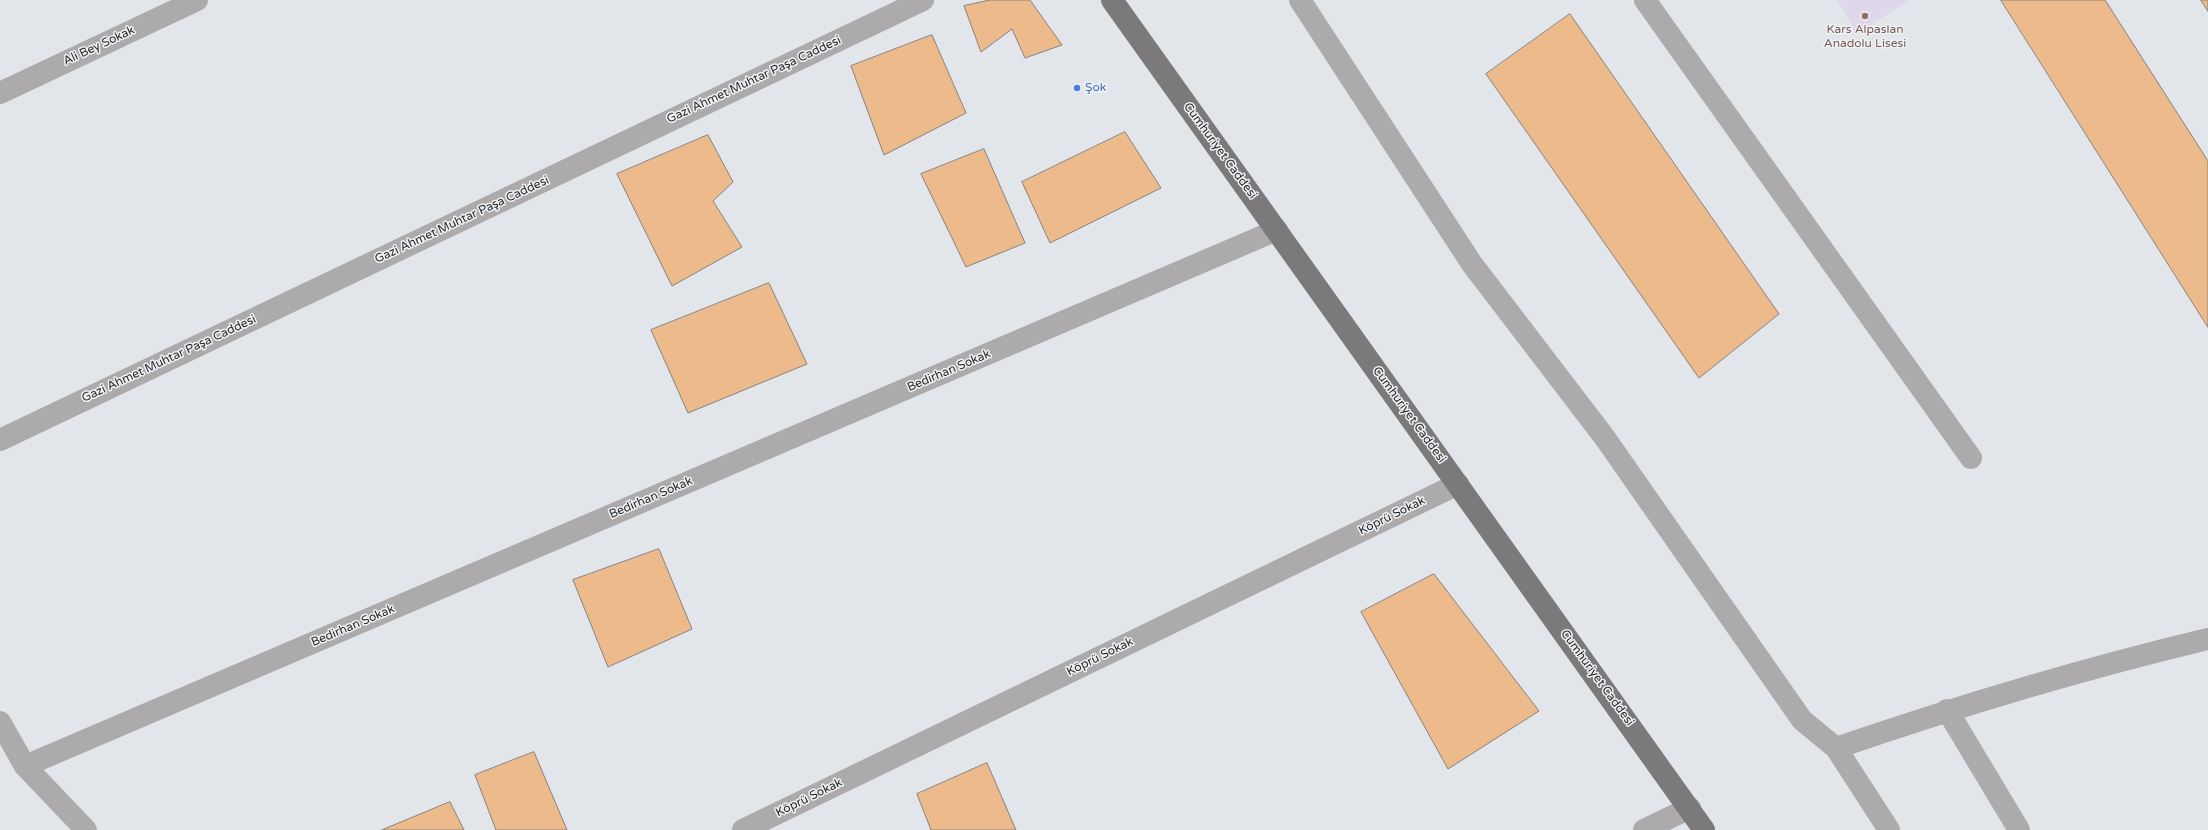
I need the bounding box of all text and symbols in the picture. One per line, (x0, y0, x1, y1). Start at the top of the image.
marker: Kars Alpaslan Anadolu Lisesi (1860, 11, 1870, 21)
street label: Ali Bey Sokak (61, 23, 137, 69)
place label: Kars Alpaslan Anadolu Lisesi (1824, 23, 1906, 51)
street label: Gazi Ahmet Muhtar Paşa Caddesi (665, 33, 843, 127)
place label: Şok (1085, 81, 1106, 95)
marker: Şok (1072, 83, 1082, 93)
street label: Cumhuriyet Caddesi (1180, 100, 1260, 202)
street label: Gazi Ahmet Muhtar Paşa Caddesi (373, 173, 551, 267)
street label: Gazi Ahmet Muhtar Paşa Caddesi (80, 312, 258, 406)
street label: Bedirhan Sokak (905, 347, 993, 395)
street label: Cumhuriyet Caddesi (1369, 364, 1449, 466)
street label: Bedirhan Sokak (607, 474, 695, 522)
street label: Köprü Sokak (1356, 494, 1428, 538)
street label: Bedirhan Sokak (309, 602, 397, 650)
street label: Cumhuriyet Caddesi (1557, 627, 1637, 729)
street label: Köprü Sokak (1064, 635, 1136, 679)
street label: Köprü Sokak (773, 776, 845, 820)

